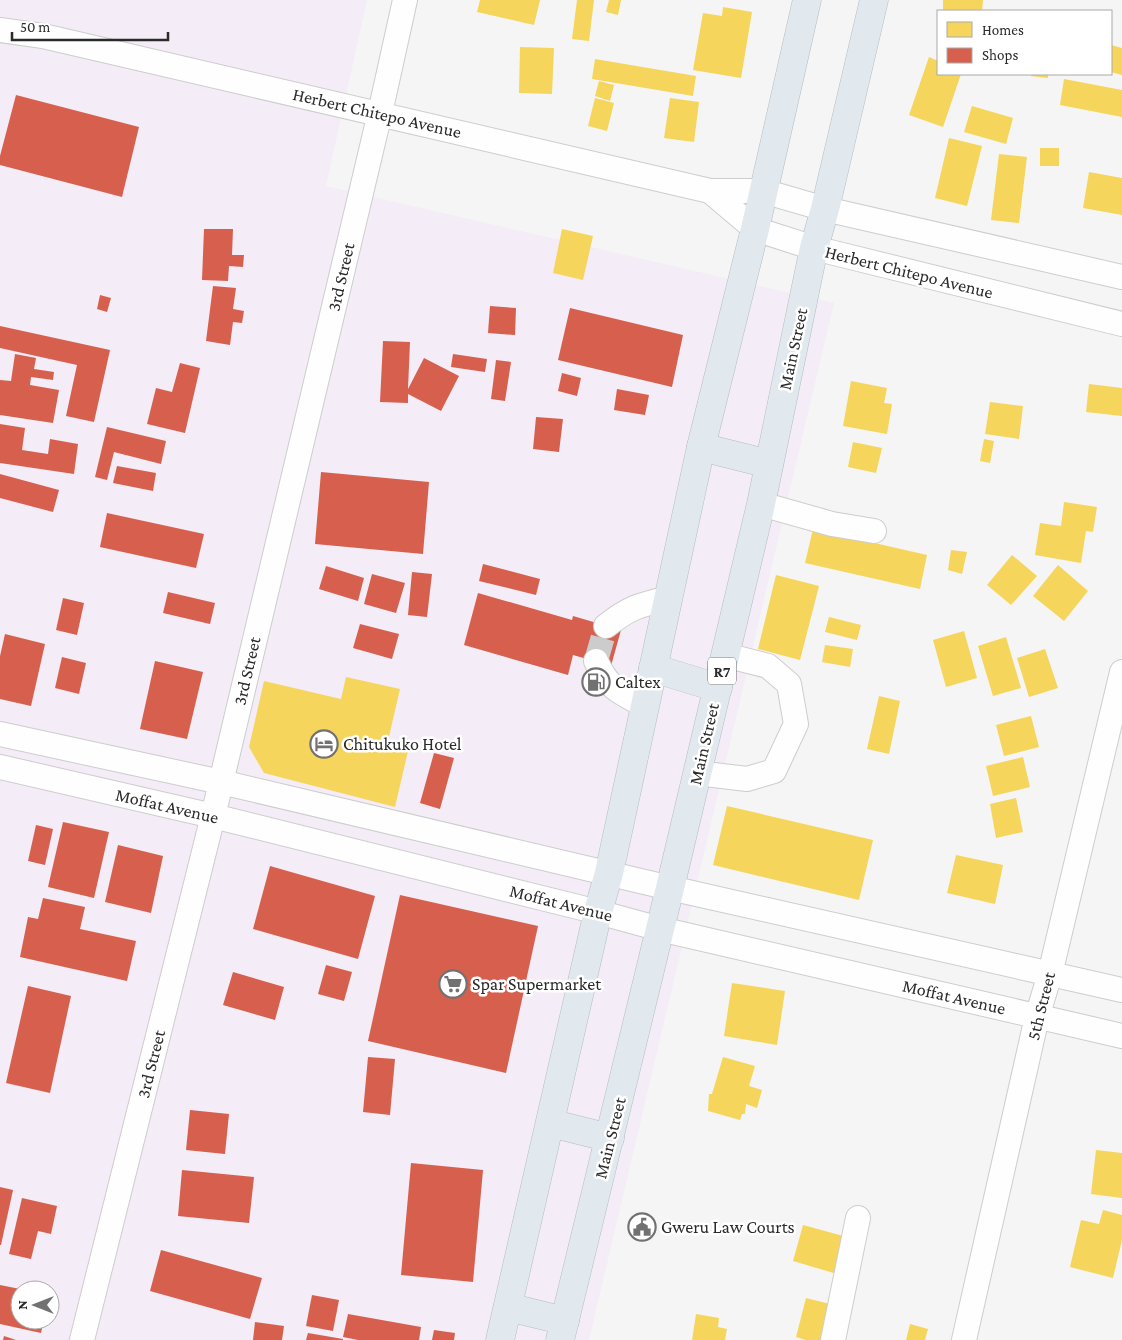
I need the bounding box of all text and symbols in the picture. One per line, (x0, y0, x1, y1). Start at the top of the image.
scale bar (12, 10, 169, 42)
legend (937, 10, 1112, 75)
text: 50 m (20, 19, 50, 35)
text: Homes (982, 22, 1024, 38)
text: Shops (982, 47, 1018, 64)
street label: Herbert Chitepo Avenue (291, 84, 463, 142)
street label: 3rd Street (323, 240, 359, 313)
street label: Herbert Chitepo Avenue (823, 241, 995, 303)
street label: Main Street (775, 305, 812, 392)
street label: 3rd Street (229, 634, 265, 707)
road number: R7 (708, 658, 736, 684)
fuel station icon: Caltex (581, 667, 611, 697)
place label: Caltex (615, 672, 661, 692)
street label: Main Street (685, 700, 723, 787)
hotel icon: Chitukuko Hotel (309, 729, 339, 759)
place label: Chitukuko Hotel (343, 734, 462, 754)
street label: Moffat Avenue (113, 784, 221, 828)
street label: Moffat Avenue (508, 881, 615, 925)
supermarket icon: Spar Supermarket (438, 969, 468, 999)
street label: 5th Street (1023, 969, 1059, 1042)
place label: Spar Supermarket (472, 974, 602, 994)
street label: Moffat Avenue (900, 975, 1008, 1019)
street label: 3rd Street (133, 1027, 169, 1100)
street label: Main Street (590, 1094, 630, 1181)
public building icon: Gweru Law Courts (627, 1212, 657, 1242)
place label: Gweru Law Courts (661, 1217, 795, 1237)
north arrow (10, 1280, 60, 1330)
text: N (14, 1300, 30, 1310)

